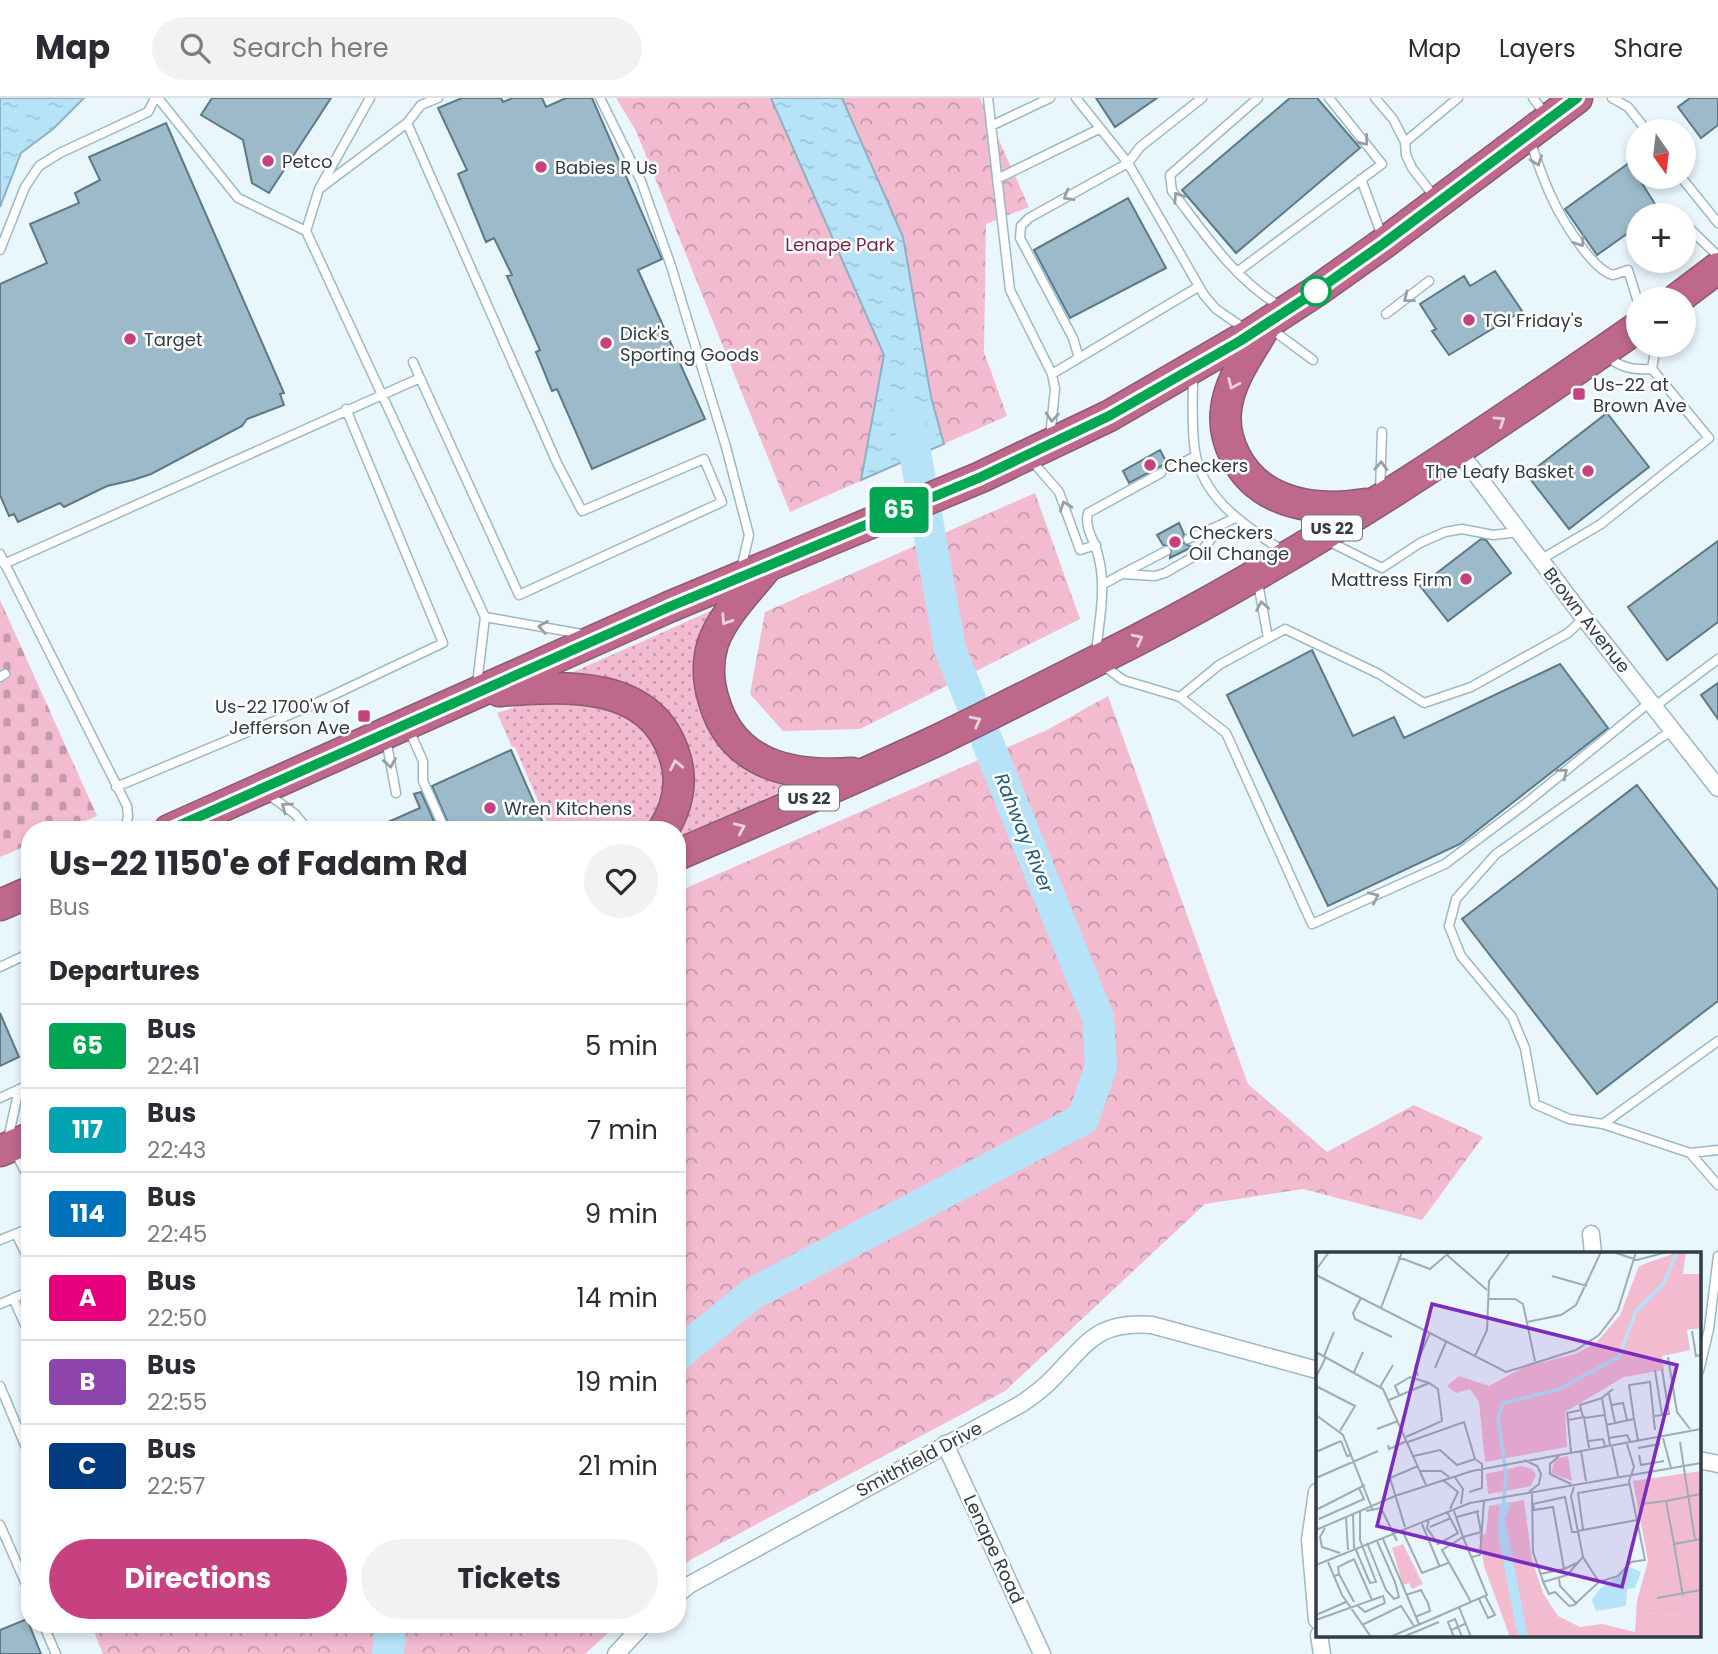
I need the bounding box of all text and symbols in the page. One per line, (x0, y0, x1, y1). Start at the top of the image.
search box (152, 17, 642, 80)
text: Map (35, 24, 110, 71)
icon: search (176, 29, 214, 67)
text: Search here (232, 30, 389, 66)
text: Map (1408, 32, 1461, 65)
text: Layers (1499, 32, 1575, 65)
text: Share (1613, 32, 1683, 65)
north arrow (1626, 119, 1696, 189)
map controls (1626, 119, 1696, 357)
one-way arrow (1356, 133, 1368, 146)
place label: Petco (282, 149, 333, 174)
marker: Petco (260, 153, 276, 169)
one-way arrow (1529, 154, 1543, 167)
place label: Babies R Us (555, 155, 657, 180)
marker: Babies R Us (533, 159, 549, 175)
one-way arrow (1063, 188, 1075, 201)
one-way arrow (1173, 192, 1186, 205)
button: + (1626, 203, 1696, 273)
park label: Lenape Park (785, 232, 895, 257)
one-way arrow (1571, 234, 1584, 247)
unlabelled marker (1301, 276, 1331, 306)
button: − (1626, 287, 1696, 357)
one-way arrow (1403, 289, 1415, 302)
place label: TGI Friday's (1483, 308, 1583, 333)
marker: TGI Friday's (1461, 312, 1477, 328)
place label: Dick's Sporting Goods (620, 321, 759, 367)
place label: Target (144, 327, 203, 352)
marker: Target (122, 331, 138, 347)
marker: Dick's Sporting Goods (598, 335, 614, 351)
place label: Us-22 at Brown Ave (1593, 372, 1687, 418)
one-way arrow (1228, 377, 1242, 389)
marker: Us-22 at Brown Ave (1571, 386, 1587, 402)
one-way arrow (1045, 412, 1060, 423)
one-way arrow (1493, 416, 1506, 429)
place label: Checkers (1164, 453, 1248, 478)
marker: Checkers (1142, 457, 1158, 473)
place label: The Leafy Basket (1425, 459, 1574, 484)
one-way arrow (1373, 460, 1389, 470)
marker: The Leafy Basket (1580, 463, 1596, 479)
line badge: 65 (867, 487, 930, 533)
text: 65 (884, 493, 914, 526)
one-way arrow (1059, 500, 1073, 512)
road number: US 22 (1302, 516, 1362, 540)
place label: Checkers Oil Change (1189, 520, 1289, 566)
marker: Checkers Oil Change (1167, 534, 1183, 550)
street label: Brown Avenue (1538, 562, 1636, 678)
place label: Mattress Firm (1331, 567, 1452, 592)
marker: Mattress Firm (1458, 571, 1474, 587)
one-way arrow (1255, 600, 1270, 612)
one-way arrow (721, 612, 734, 625)
one-way arrow (537, 620, 548, 635)
one-way arrow (1130, 634, 1143, 648)
place label: Us-22 1700'w of Jefferson Ave (215, 694, 350, 740)
marker: Us-22 1700'w of Jefferson Ave (356, 708, 372, 724)
one-way arrow (969, 715, 981, 729)
one-way arrow (382, 757, 397, 769)
one-way arrow (670, 759, 685, 771)
one-way arrow (1556, 768, 1568, 781)
water label: Rahway River (988, 769, 1061, 898)
road number: US 22 (779, 786, 839, 810)
place label: Wren Kitchens (504, 796, 632, 821)
marker: Wren Kitchens (482, 800, 498, 816)
one-way arrow (281, 803, 294, 816)
one-way arrow (733, 822, 745, 836)
text: Us-22 1150'e of Fadam Rd (49, 840, 468, 887)
button: heart (584, 844, 658, 918)
text: Bus (49, 891, 90, 923)
one-way arrow (1367, 891, 1379, 905)
text: Departures (49, 953, 200, 989)
text: Bus (147, 1011, 196, 1047)
text: 5 min (585, 1028, 658, 1064)
text: 65 (72, 1029, 103, 1062)
text: 22:41 (147, 1050, 200, 1082)
text: Bus (147, 1095, 196, 1131)
text: 7 min (587, 1112, 658, 1148)
text: 117 (72, 1113, 103, 1146)
text: 22:43 (147, 1134, 206, 1166)
text: Bus (147, 1179, 196, 1215)
text: 9 min (585, 1196, 658, 1232)
text: 114 (70, 1197, 105, 1230)
text: 22:45 (147, 1218, 207, 1250)
inset map (1316, 1252, 1700, 1636)
text: Bus (147, 1263, 196, 1299)
text: 14 min (577, 1280, 658, 1316)
text: A (79, 1281, 96, 1314)
text: 22:50 (147, 1302, 207, 1334)
text: Bus (147, 1347, 196, 1383)
text: 19 min (577, 1364, 658, 1400)
text: B (80, 1365, 95, 1398)
text: 22:55 (147, 1386, 207, 1418)
street label: Smithfield Drive (851, 1415, 987, 1503)
text: Bus (147, 1431, 196, 1467)
text: 21 min (578, 1448, 658, 1484)
text: C (78, 1449, 97, 1482)
text: 22:57 (147, 1470, 205, 1502)
street label: Lenape Road (958, 1490, 1030, 1608)
button: Directions (49, 1539, 347, 1619)
button: Tickets (361, 1539, 658, 1619)

